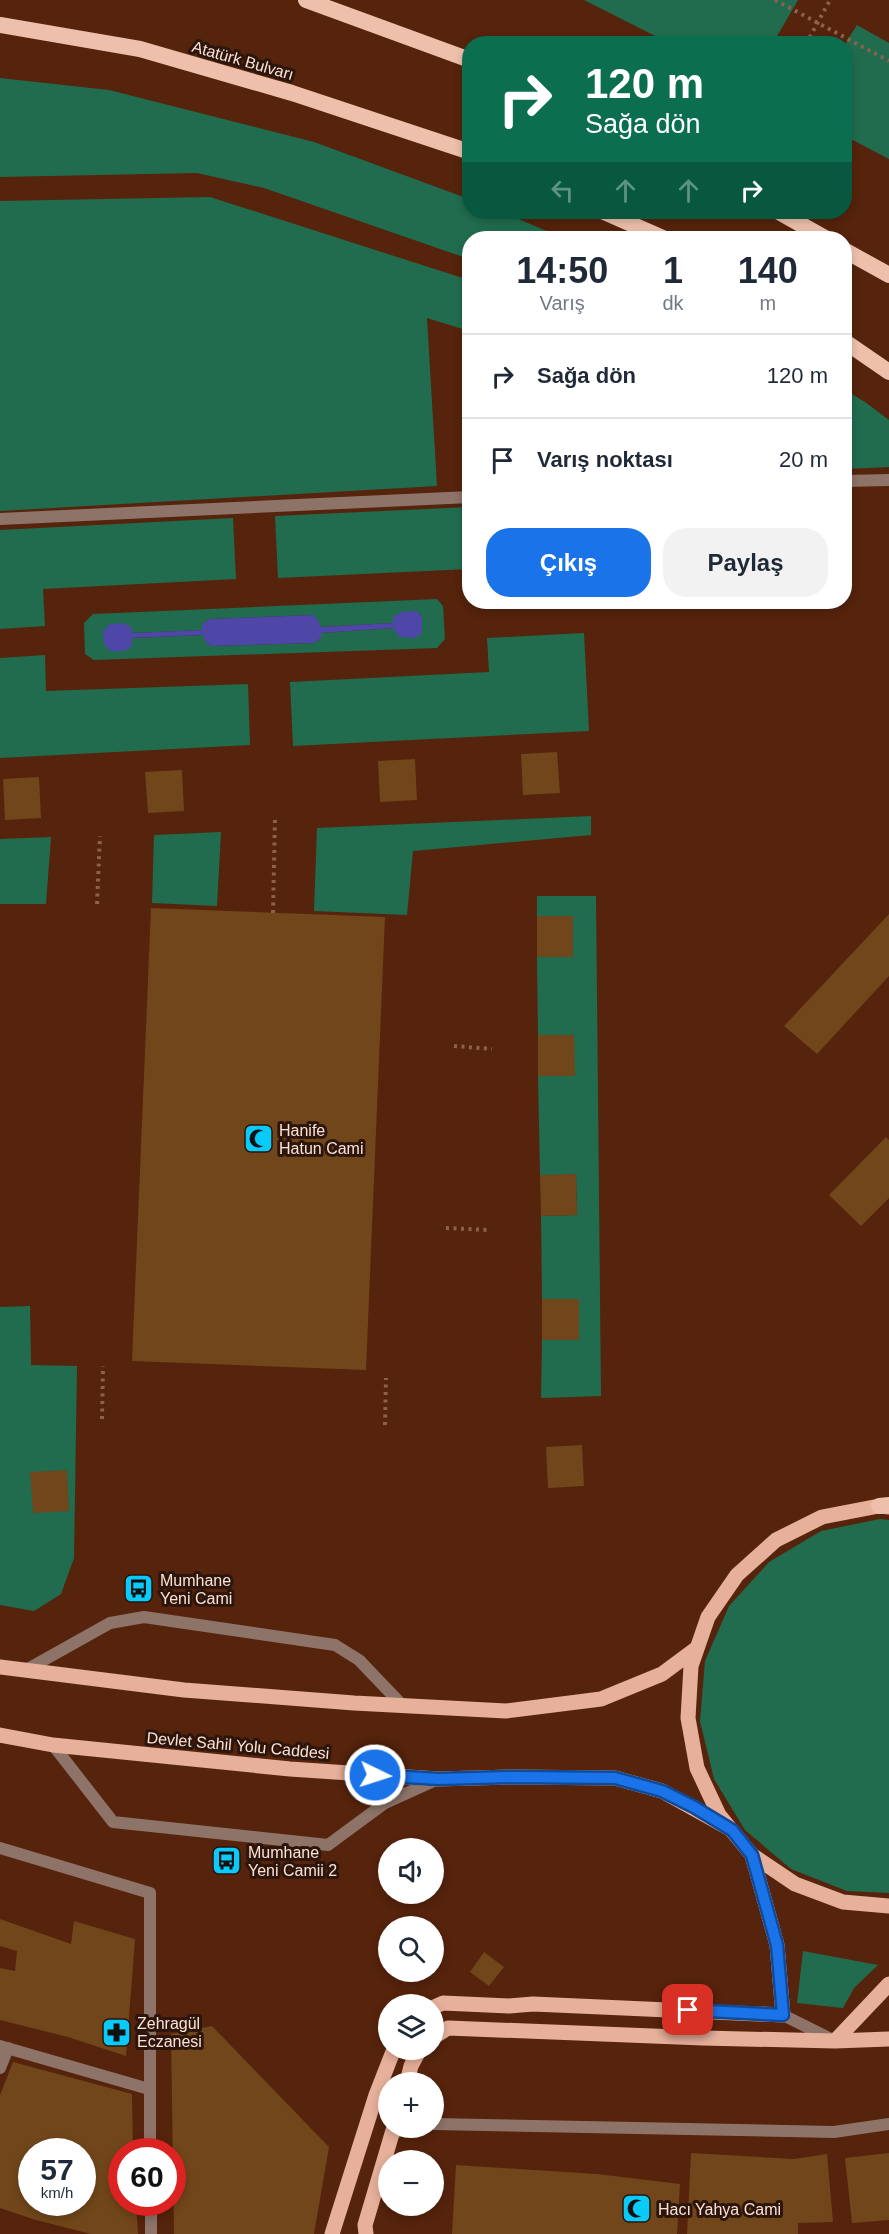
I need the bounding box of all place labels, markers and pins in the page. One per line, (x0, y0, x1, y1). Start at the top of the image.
place label: Hanife Hatun Cami (279, 1122, 363, 1157)
mosque icon: Hanife Hatun Cami (242, 1123, 274, 1155)
place label: Mumhane Yeni Cami (160, 1572, 232, 1607)
bus stop icon: Mumhane Yeni Cami (123, 1573, 155, 1605)
place label: Mumhane Yeni Camii 2 (248, 1844, 337, 1879)
bus stop icon: Mumhane Yeni Camii 2 (211, 1845, 243, 1877)
pin (662, 1984, 713, 2035)
place label: Zehragül Eczanesi (137, 2015, 202, 2050)
pharmacy icon: Zehragül Eczanesi (100, 2016, 132, 2048)
mosque icon: Hacı Yahya Cami (621, 2193, 653, 2225)
place label: Hacı Yahya Cami (658, 2201, 781, 2218)

